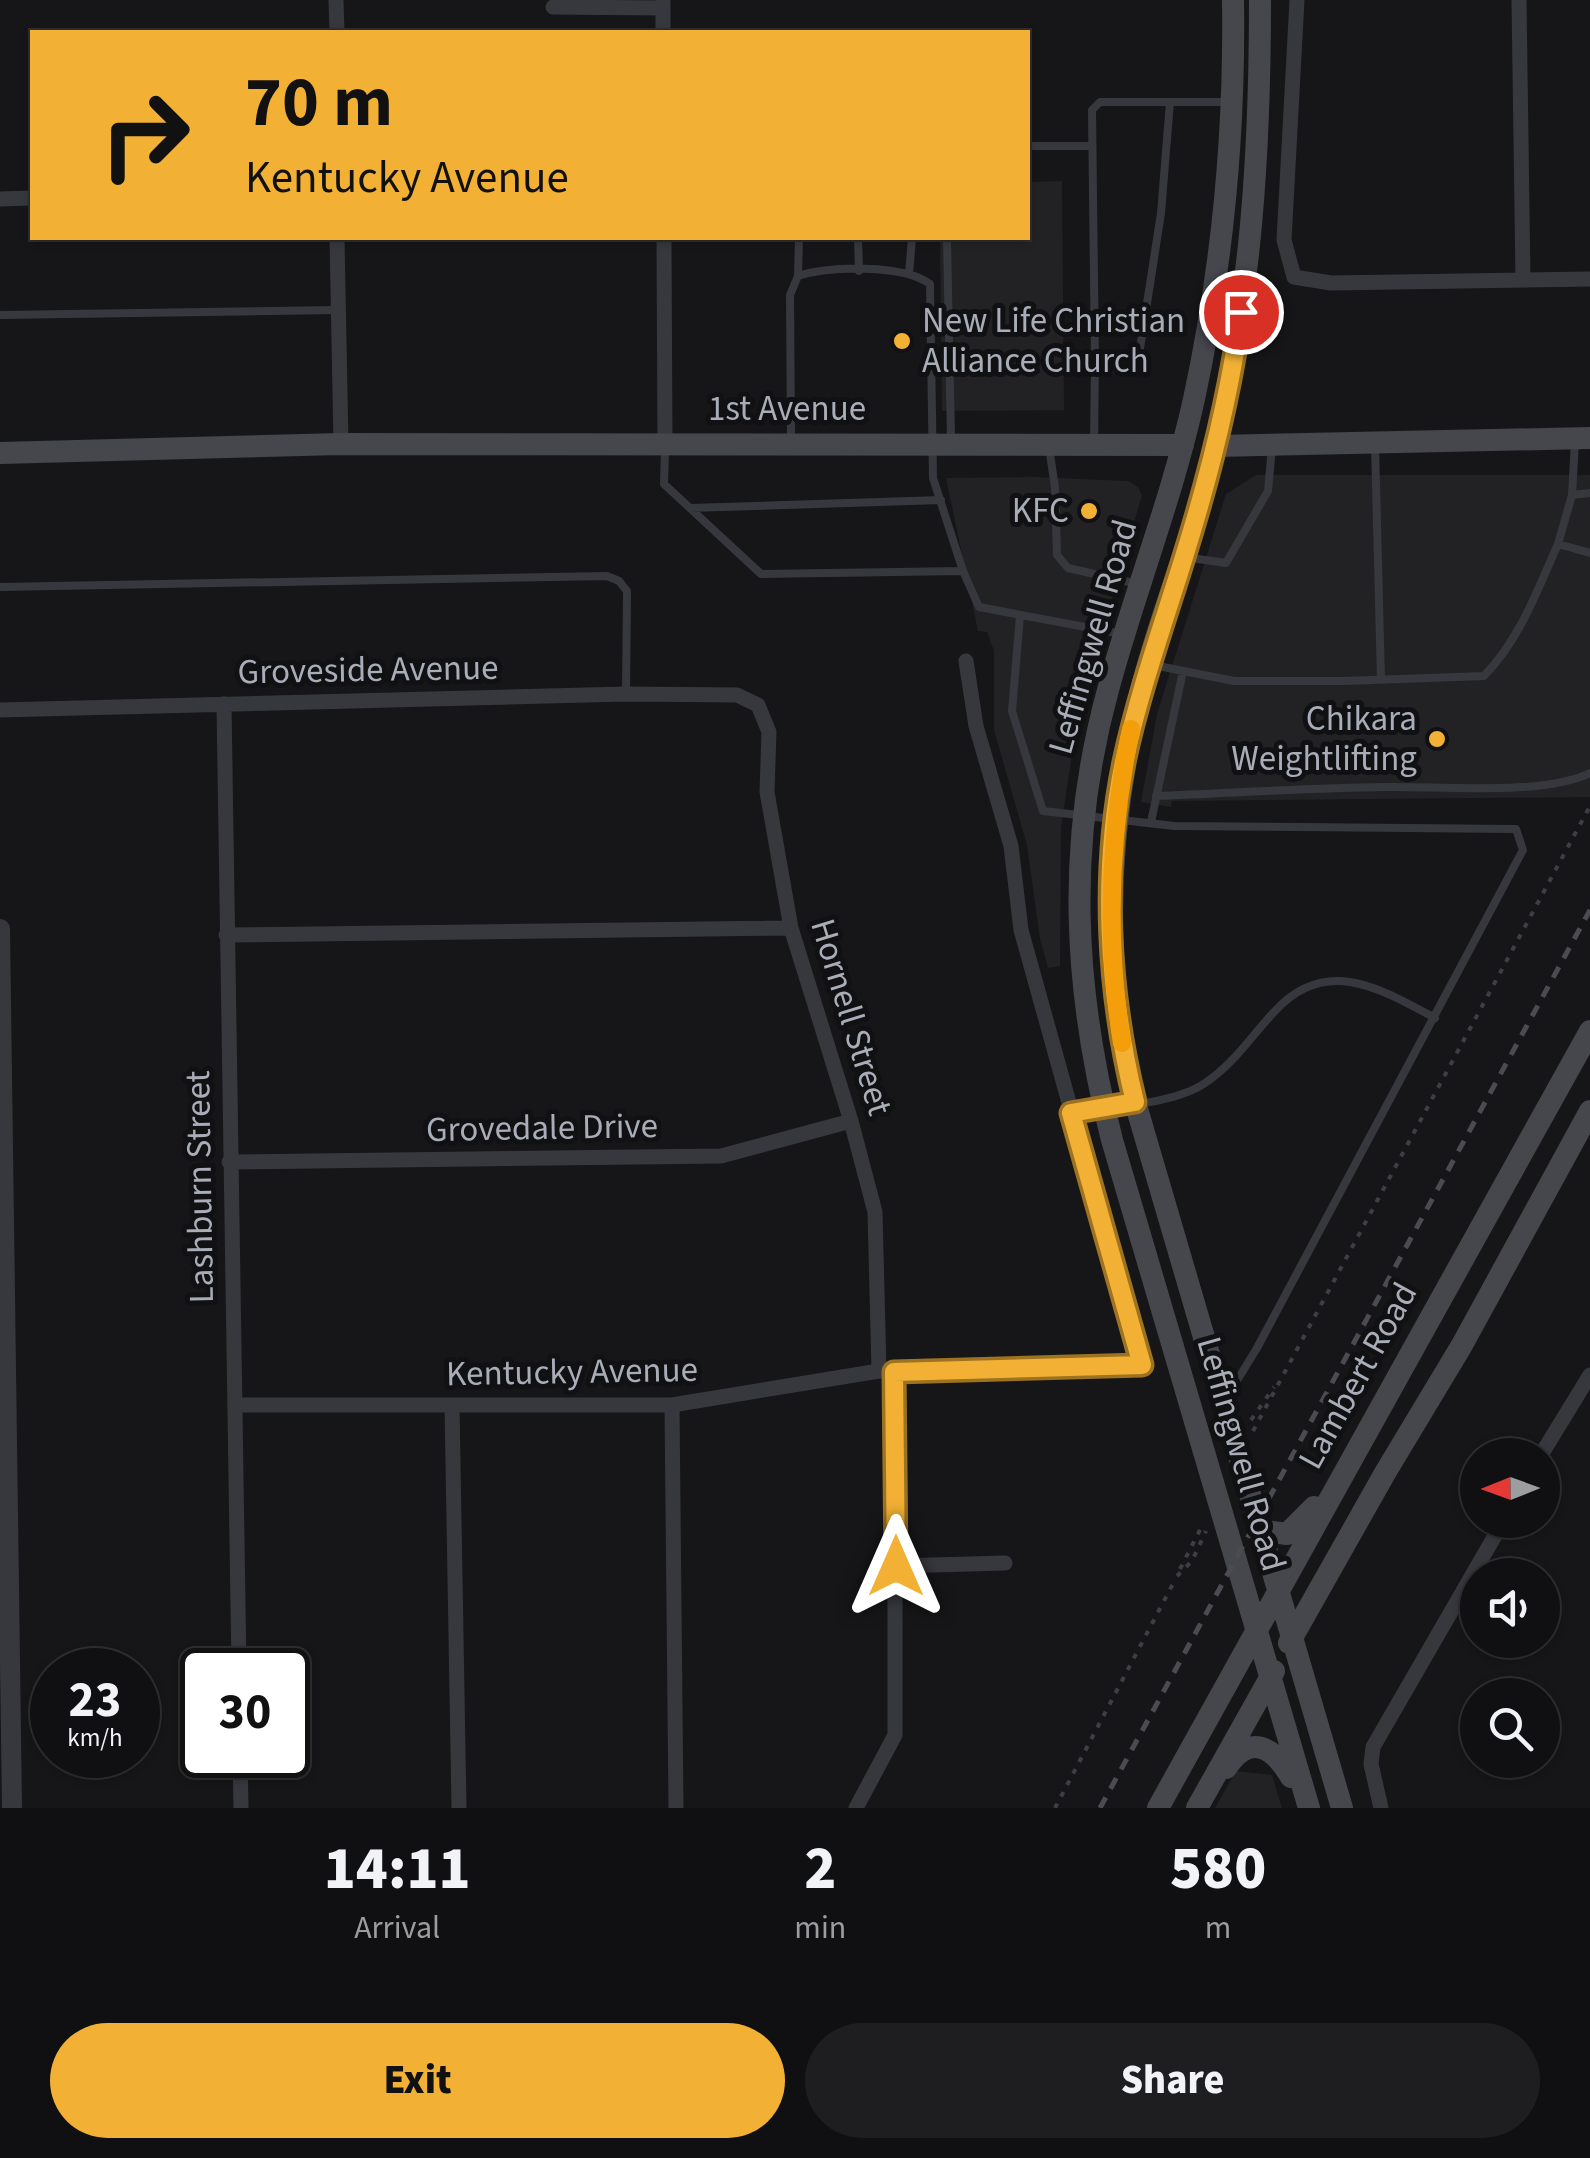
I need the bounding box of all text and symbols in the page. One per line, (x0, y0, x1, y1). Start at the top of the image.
text: 70 m (245, 53, 393, 153)
icon: right (80, 70, 210, 200)
text: Kentucky Avenue (245, 146, 569, 210)
pin (1199, 270, 1284, 355)
icon: arrive (1214, 285, 1269, 340)
place label: New Life Christian Alliance Church (922, 296, 1185, 386)
marker: New Life Christian Alliance Church (891, 330, 913, 352)
street label: 1st Avenue (708, 384, 866, 434)
place label: KFC (1012, 486, 1069, 536)
marker: KFC (1078, 500, 1100, 522)
street label: Leffingwell Road (1036, 514, 1150, 760)
street label: Groveside Avenue (237, 643, 499, 697)
place label: Chikara Weightlifting (1231, 694, 1417, 784)
marker: Chikara Weightlifting (1426, 728, 1448, 750)
street label: Hornell Street (797, 913, 905, 1122)
street label: Lashburn Street (173, 1070, 227, 1304)
street label: Grovedale Drive (426, 1101, 658, 1155)
street label: Lambert Road (1286, 1274, 1430, 1478)
street label: Leffingwell Road (1184, 1331, 1298, 1577)
street label: Kentucky Avenue (446, 1345, 698, 1399)
north arrow (1460, 1438, 1560, 1538)
map controls (1460, 1438, 1560, 1778)
position arrow (844, 1514, 948, 1618)
button: sound (1460, 1558, 1560, 1658)
speed limit sign: 30 (180, 1648, 310, 1778)
text: 23 (69, 1665, 121, 1736)
button: search (1460, 1678, 1560, 1778)
text: km/h (67, 1720, 123, 1756)
text: 14:11 (324, 1827, 471, 1912)
text: 2 (804, 1827, 836, 1912)
text: 580 (1170, 1827, 1266, 1912)
text: Arrival (354, 1905, 440, 1951)
text: min (794, 1905, 846, 1951)
text: m (1205, 1905, 1231, 1951)
button: Exit (50, 2023, 785, 2138)
button: Share (805, 2023, 1540, 2138)

